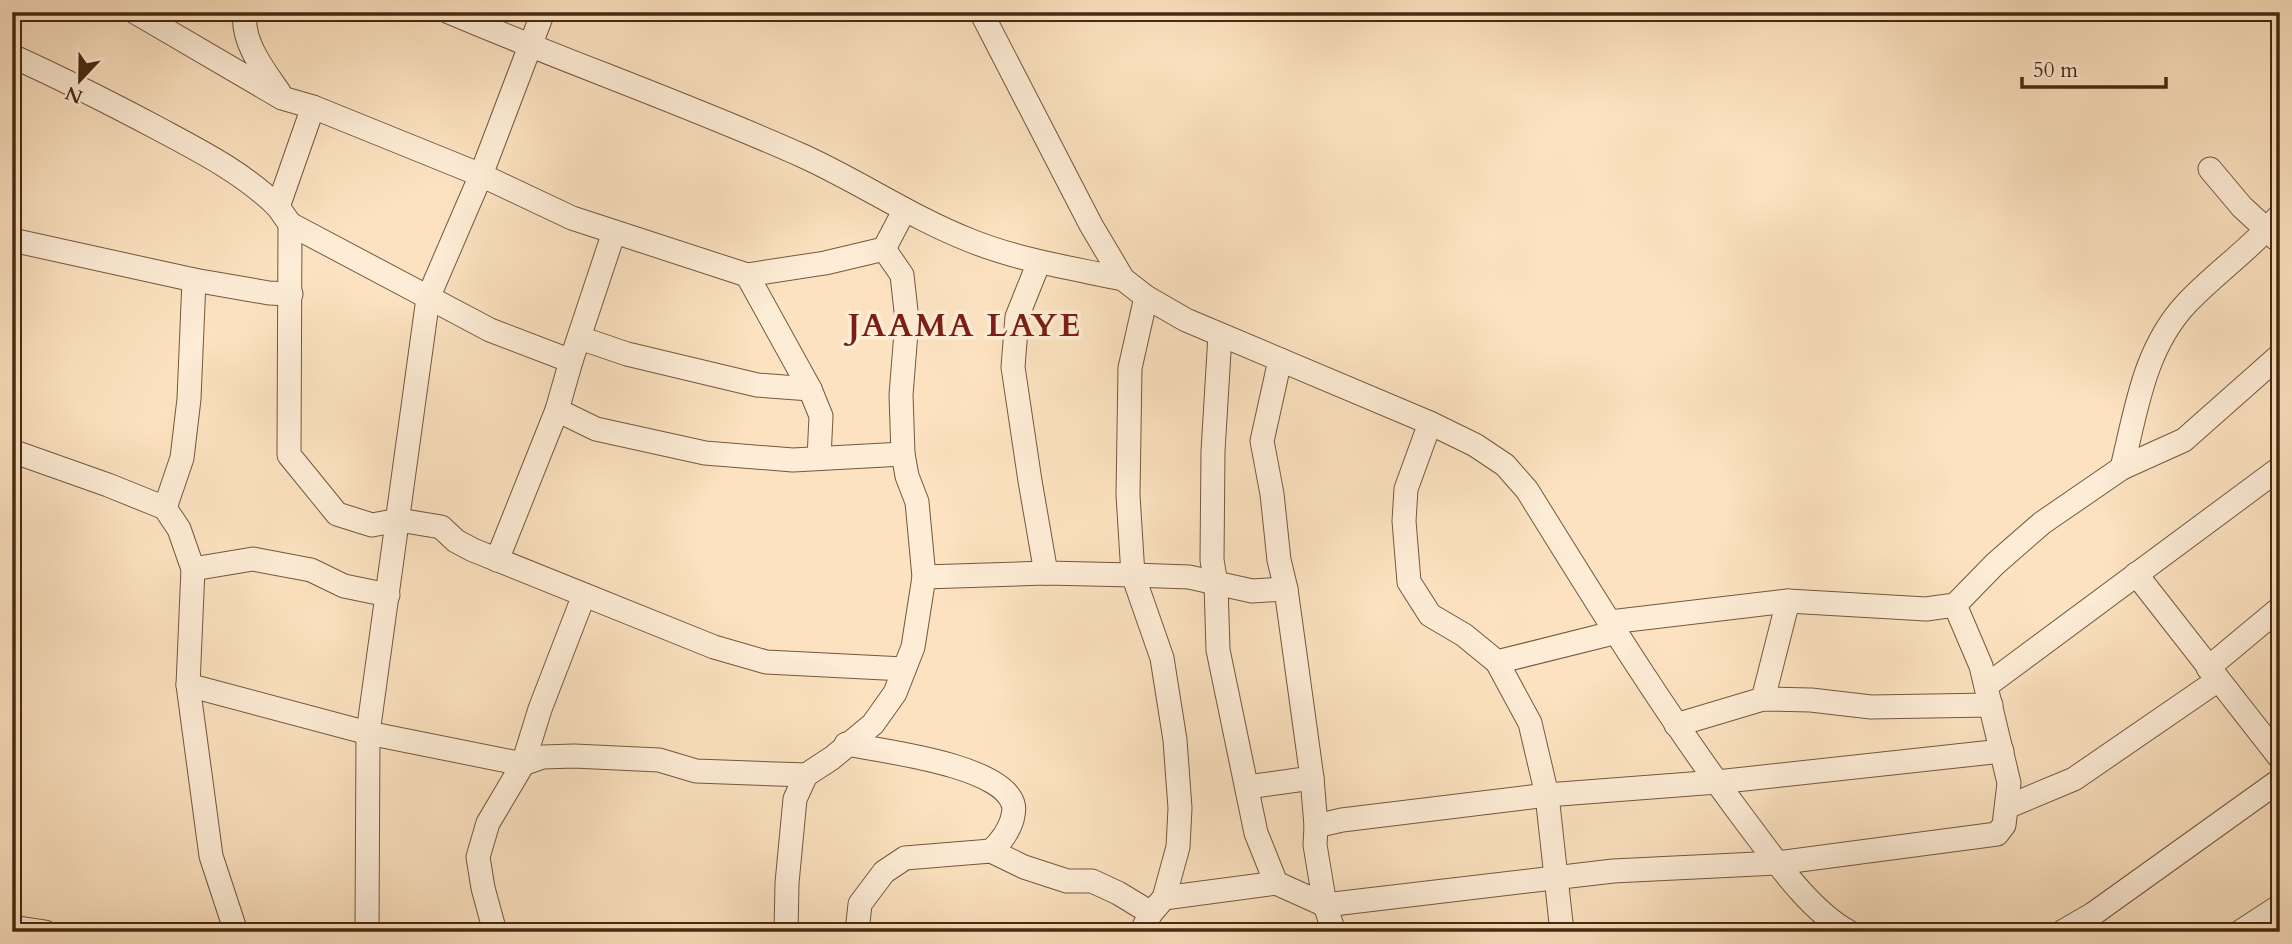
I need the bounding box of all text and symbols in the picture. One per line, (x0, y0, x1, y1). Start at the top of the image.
north arrow (46, 46, 116, 116)
scale bar (2022, 46, 2166, 90)
text: 50 m (2033, 56, 2078, 85)
text: N (61, 80, 87, 110)
district label: JAAMA LAYE (843, 303, 1082, 348)

